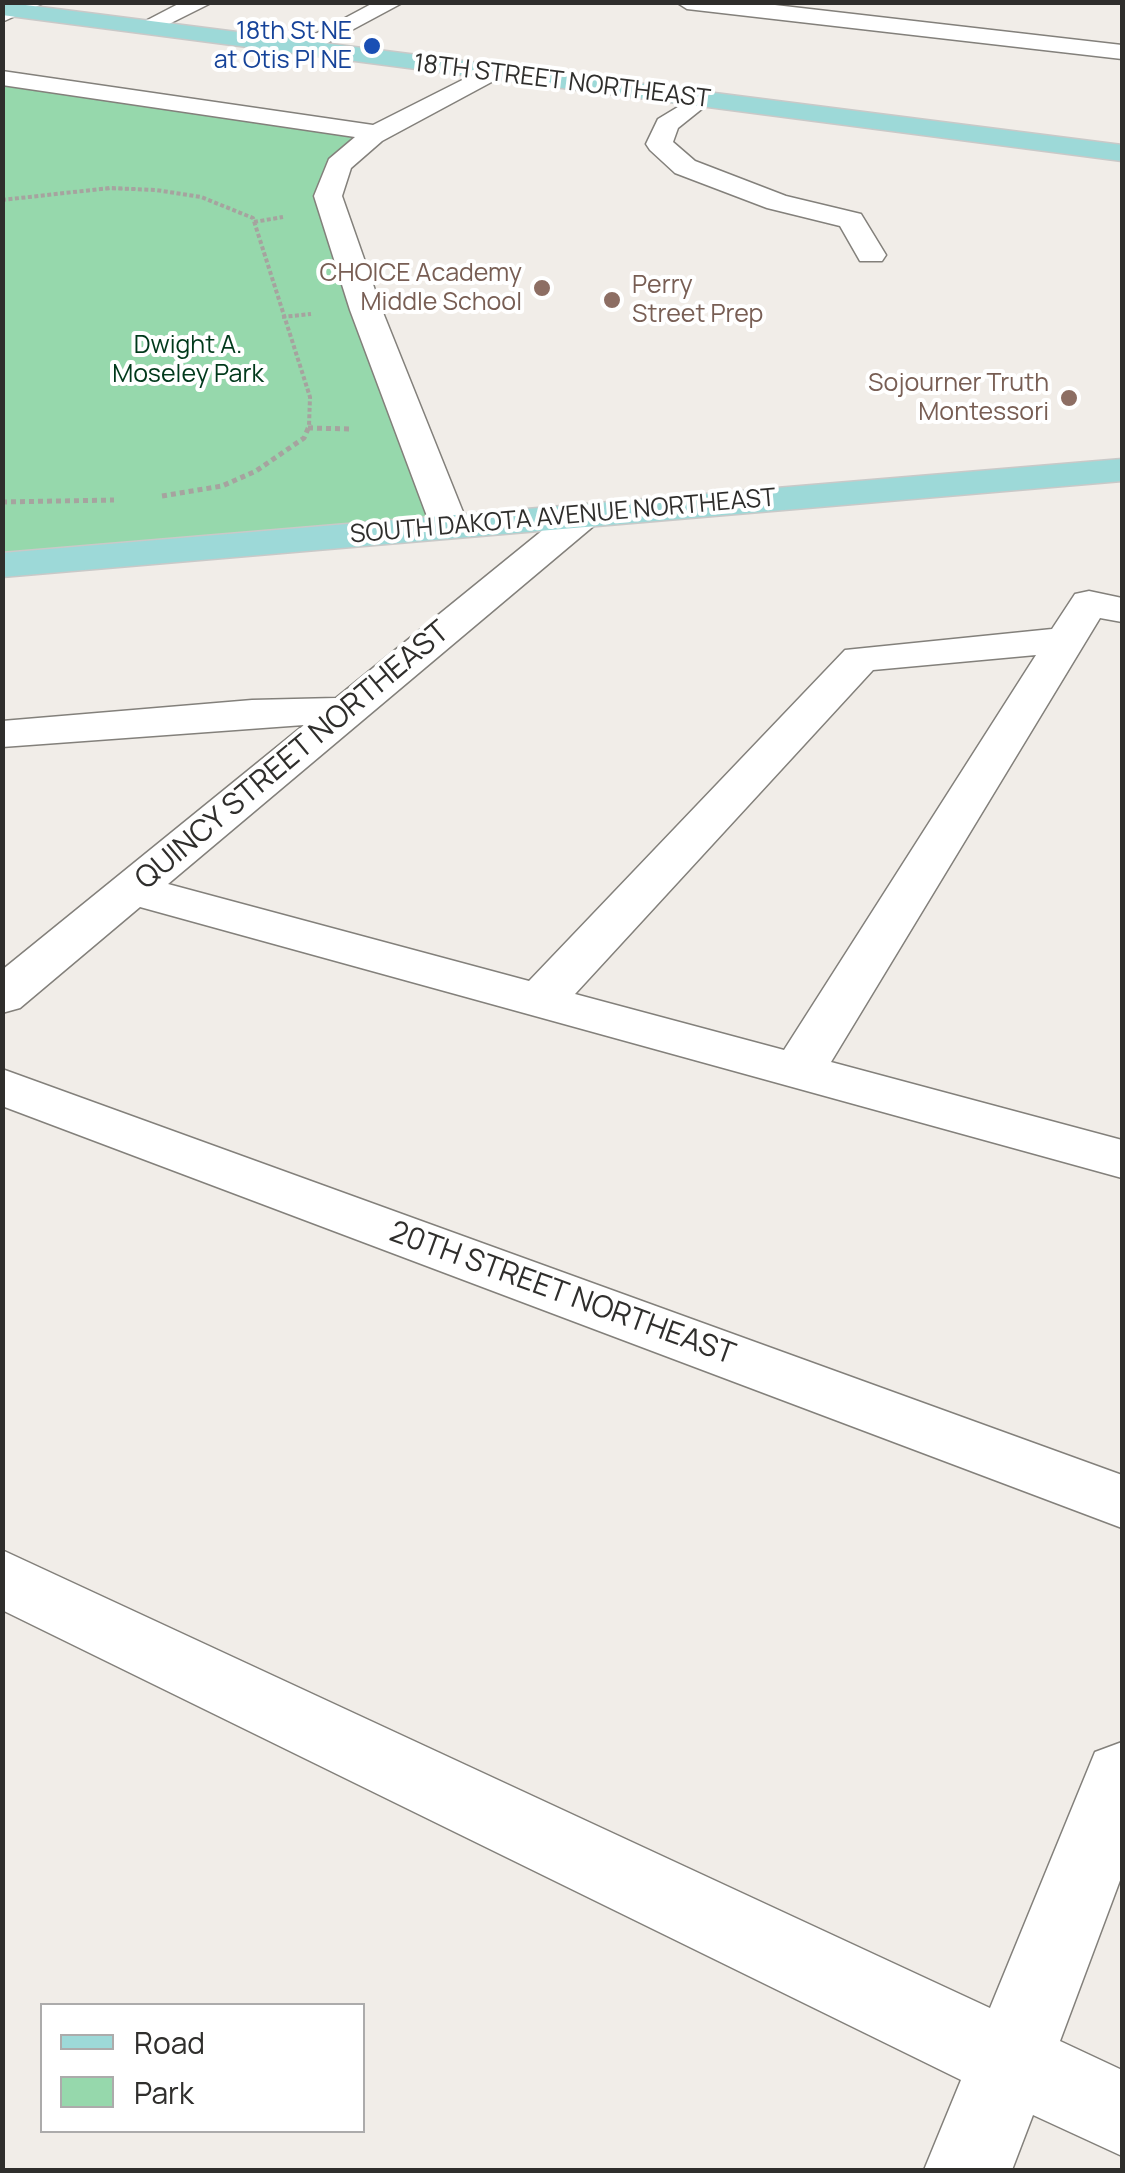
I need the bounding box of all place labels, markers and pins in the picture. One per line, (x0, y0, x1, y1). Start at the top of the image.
place label: 18th St NE at Otis Pl NE (214, 17, 352, 76)
marker: 18th St NE at Otis Pl NE (361, 35, 383, 57)
place label: CHOICE Academy Middle School (320, 259, 522, 318)
place label: Perry Street Prep (632, 271, 763, 330)
marker: CHOICE Academy Middle School (531, 277, 553, 299)
marker: Perry Street Prep (601, 289, 623, 311)
place label: Sojourner Truth Montessori (868, 369, 1049, 428)
marker: Sojourner Truth Montessori (1058, 387, 1080, 409)

